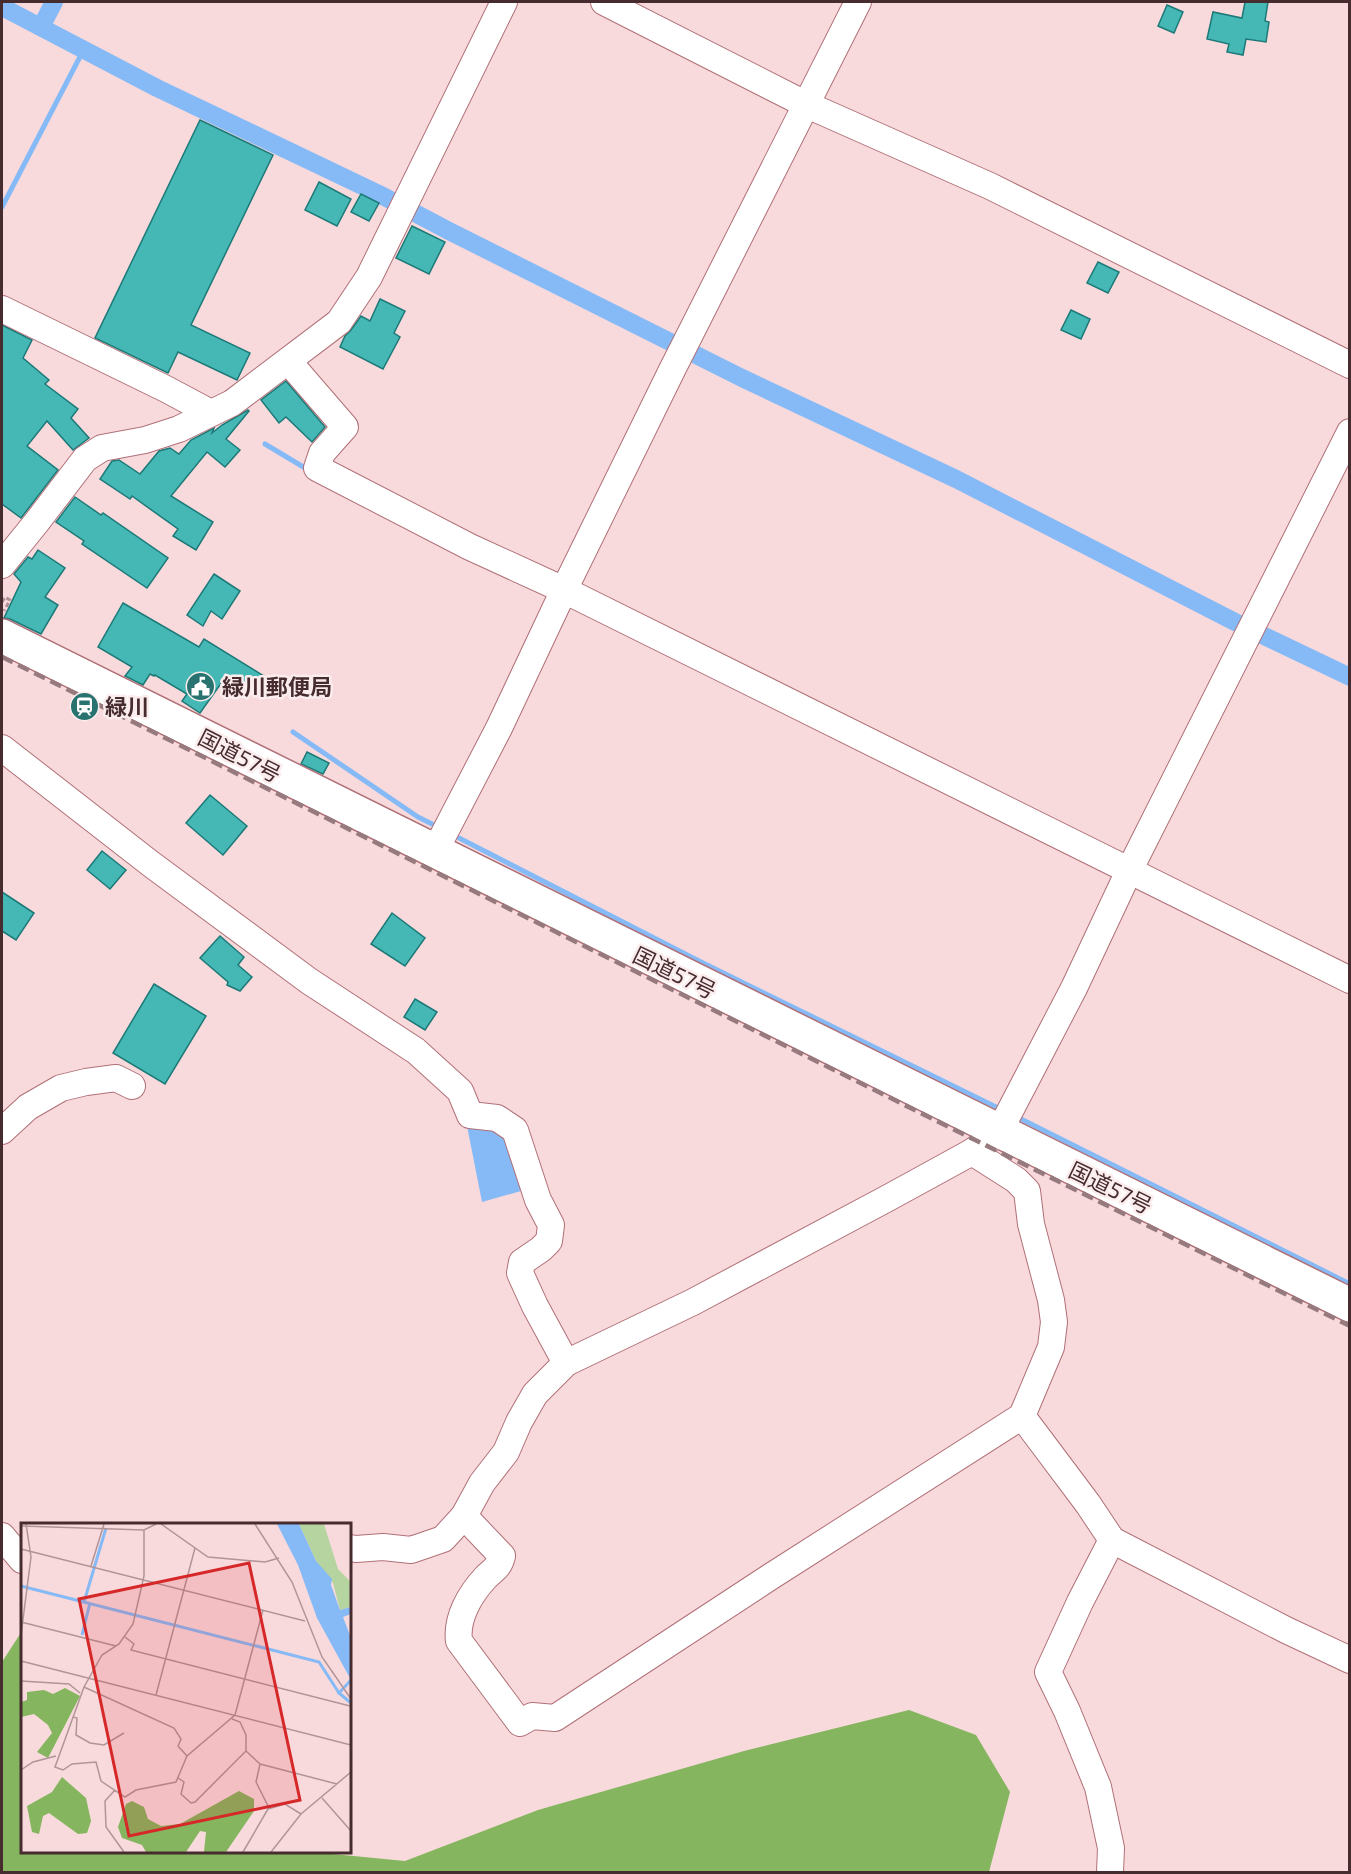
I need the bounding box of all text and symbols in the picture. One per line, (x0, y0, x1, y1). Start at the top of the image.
public building icon: 緑川郵便局 (185, 670, 217, 702)
place label: 緑川郵便局 (222, 673, 332, 699)
station icon: 緑川 (68, 690, 100, 722)
place label: 緑川 (105, 693, 149, 719)
street label: 国道57号 (194, 723, 286, 787)
street label: 国道57号 (629, 941, 721, 1003)
street label: 国道57号 (1065, 1156, 1157, 1218)
inset map (21, 1523, 351, 1853)

